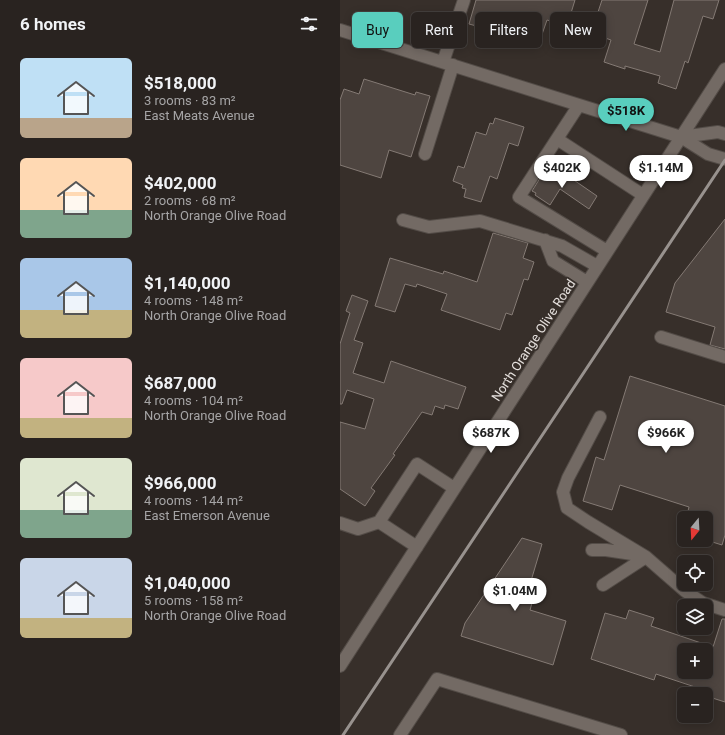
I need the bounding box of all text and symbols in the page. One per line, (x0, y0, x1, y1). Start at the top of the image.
chip: Buy (352, 12, 403, 48)
chip: Rent (411, 12, 467, 48)
chip: Filters (475, 12, 542, 48)
chip: New (550, 12, 606, 48)
icon: filters (298, 13, 320, 35)
text: 6 homes (20, 14, 86, 34)
text: $518,000 (144, 73, 216, 93)
icon: home (52, 74, 100, 122)
text: 3 rooms · 83 m² (144, 93, 236, 108)
pin: $518K (598, 98, 654, 132)
text: $518K (607, 103, 645, 118)
text: East Meats Avenue (144, 108, 255, 123)
pin: $402K (534, 155, 590, 189)
pin: $1.14M (628, 155, 694, 189)
text: $402K (543, 160, 581, 175)
text: $1.14M (639, 160, 684, 175)
text: $402,000 (144, 173, 216, 193)
icon: home (52, 174, 100, 222)
text: 2 rooms · 68 m² (144, 193, 236, 208)
text: North Orange Olive Road (144, 208, 286, 223)
text: $1,140,000 (144, 273, 230, 293)
icon: home (52, 274, 100, 322)
street label: North Orange Olive Road (488, 277, 578, 404)
text: 4 rooms · 148 m² (144, 293, 243, 308)
text: North Orange Olive Road (144, 308, 286, 323)
text: $687,000 (144, 373, 216, 393)
icon: home (52, 374, 100, 422)
text: 4 rooms · 104 m² (144, 393, 243, 408)
text: North Orange Olive Road (144, 408, 286, 423)
pin: $687K (463, 420, 519, 454)
pin: $966K (638, 420, 694, 454)
text: $687K (472, 425, 510, 440)
text: $966K (647, 425, 685, 440)
text: $966,000 (144, 473, 216, 493)
icon: home (52, 474, 100, 522)
text: 4 rooms · 144 m² (144, 493, 243, 508)
text: East Emerson Avenue (144, 508, 270, 523)
north arrow (677, 511, 713, 547)
map controls (677, 511, 713, 723)
button: locate (677, 555, 713, 591)
text: $1,040,000 (144, 573, 230, 593)
icon: home (52, 574, 100, 622)
pin: $1.04M (482, 578, 548, 612)
text: $1.04M (493, 583, 538, 598)
text: 5 rooms · 158 m² (144, 593, 243, 608)
button: layers (677, 599, 713, 635)
text: North Orange Olive Road (144, 608, 286, 623)
button: + (677, 643, 713, 679)
button: − (677, 687, 713, 723)

